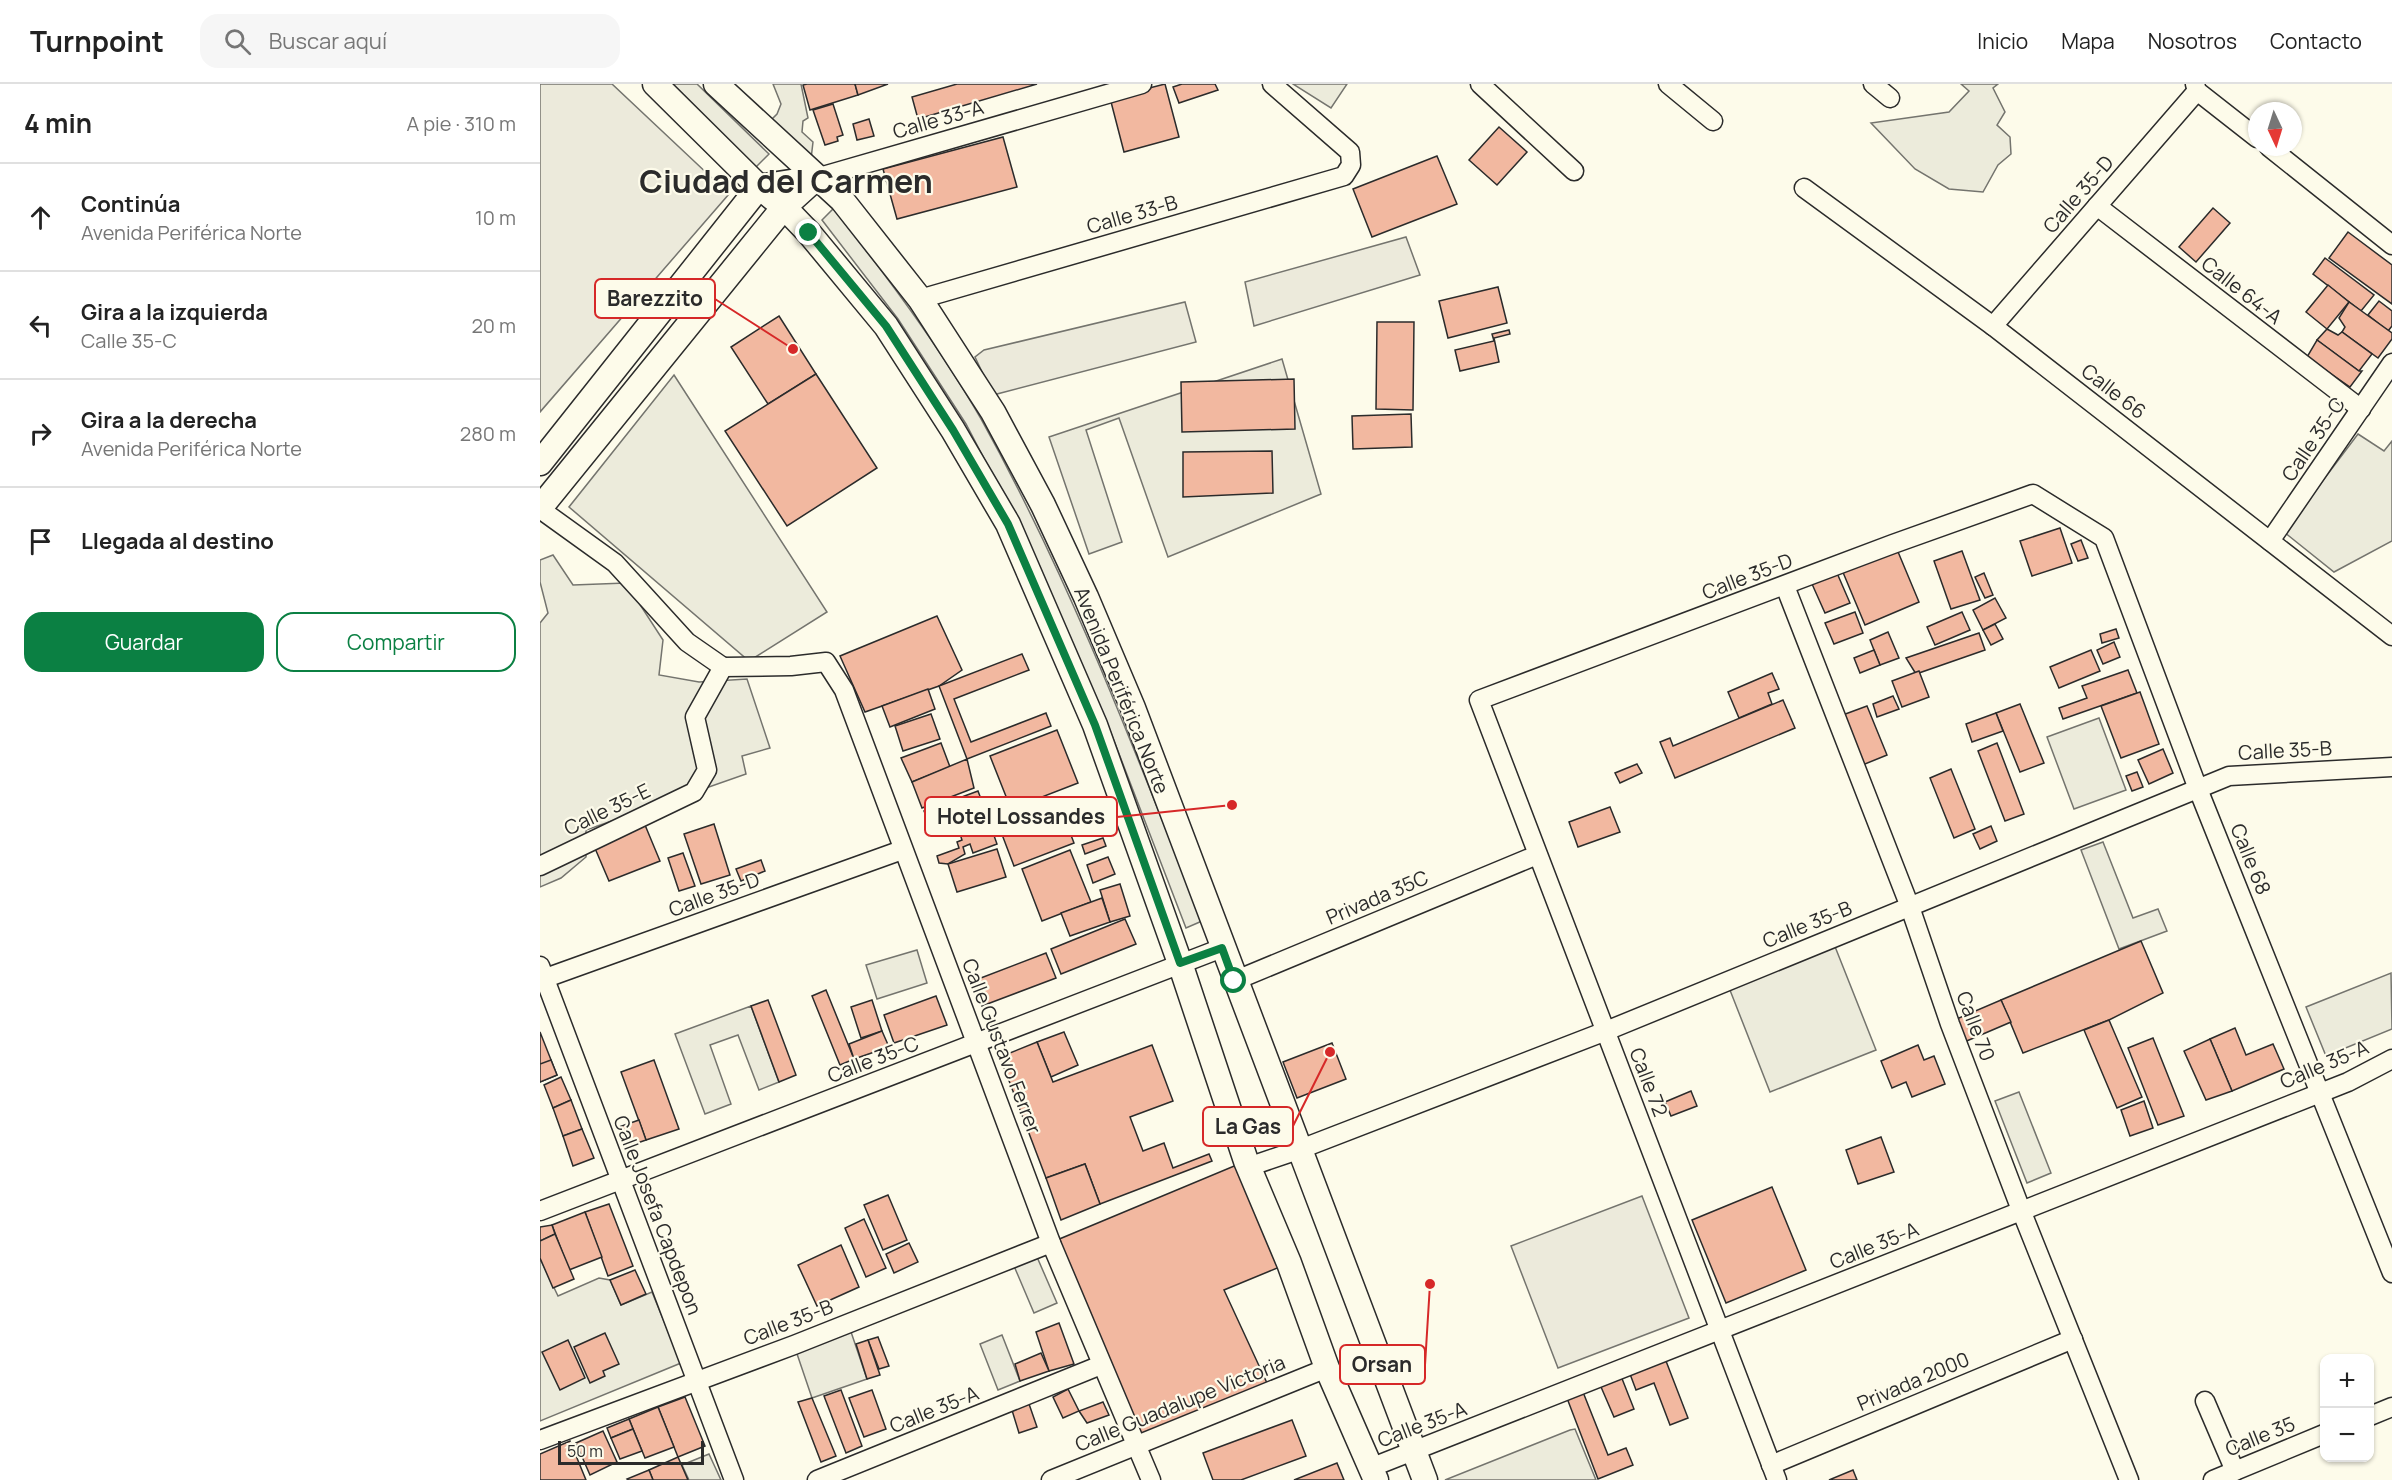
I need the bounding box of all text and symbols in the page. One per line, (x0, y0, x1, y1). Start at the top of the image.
search box (200, 14, 620, 68)
text: Turnpoint (30, 22, 164, 60)
icon: search (221, 25, 254, 58)
text: Buscar aquí (269, 26, 387, 56)
text: Inicio (1977, 27, 2028, 55)
text: Mapa (2061, 27, 2115, 55)
text: Nosotros (2148, 27, 2237, 55)
text: Contacto (2270, 27, 2362, 55)
street label: Calle 33-A (889, 93, 987, 145)
north arrow (2248, 102, 2302, 156)
text: 4 min (24, 105, 92, 141)
text: A pie · 310 m (407, 110, 516, 137)
street label: Calle 35-D (2037, 149, 2119, 239)
district label: Ciudad del Carmen (639, 159, 933, 203)
street label: Calle 33-B (1083, 188, 1181, 240)
text: Continúa (81, 189, 181, 219)
icon: ahead (24, 201, 57, 234)
text: 10 m (475, 204, 516, 231)
text: Avenida Periférica Norte (81, 219, 302, 246)
route end (795, 219, 821, 245)
street label: Calle 64-A (2196, 250, 2288, 330)
callout: Barezzito (595, 279, 715, 318)
text: Barezzito (607, 284, 703, 312)
text: Gira a la izquierda (81, 297, 268, 327)
icon: left (24, 309, 57, 342)
text: 20 m (471, 312, 516, 339)
text: Calle 35-C (81, 327, 177, 354)
street label: Calle 66 (2076, 357, 2152, 425)
street label: Calle 35-C (2275, 392, 2351, 486)
text: Gira a la derecha (81, 405, 257, 435)
icon: right (24, 417, 57, 450)
text: 280 m (460, 420, 516, 447)
text: Avenida Periférica Norte (81, 435, 302, 462)
icon: arrive (24, 525, 57, 558)
text: Llegada al destino (81, 526, 274, 556)
street label: Calle 35-D (1698, 546, 1796, 606)
street label: Avenida Periférica Norte (1068, 583, 1176, 797)
button: Guardar (24, 612, 264, 672)
button: Compartir (276, 612, 516, 672)
street label: Calle 35-B (2237, 734, 2333, 766)
street label: Calle 35-E (559, 777, 655, 841)
callout: Hotel Lossandes (925, 797, 1117, 836)
text: Hotel Lossandes (937, 802, 1105, 830)
street label: Calle 68 (2225, 819, 2277, 899)
street label: Privada 35C (1322, 863, 1432, 931)
street label: Calle 35-D (665, 865, 763, 923)
street label: Calle 35-B (1758, 894, 1856, 954)
street label: Calle Gustavo Ferrer (956, 954, 1048, 1138)
route start (1220, 967, 1246, 993)
street label: Calle 70 (1950, 987, 2002, 1065)
street label: Calle 35-C (823, 1029, 923, 1089)
street label: Calle 35-A (2276, 1033, 2373, 1095)
street label: Calle 72 (1624, 1044, 1674, 1120)
callout: La Gas (1203, 1107, 1293, 1146)
street label: Calle Josefa Capdepon (607, 1111, 709, 1319)
text: La Gas (1215, 1112, 1281, 1140)
street label: Calle 35-A (1825, 1215, 1923, 1275)
street label: Calle 35-B (739, 1293, 837, 1351)
callout: Orsan (1340, 1345, 1425, 1384)
street label: Privada 2000 (1853, 1345, 1973, 1417)
street label: Calle Guadalupe Victoria (1071, 1348, 1289, 1458)
text: Orsan (1352, 1350, 1412, 1378)
map controls (2320, 1354, 2374, 1462)
button: + (2320, 1354, 2374, 1408)
street label: Calle 35-A (885, 1379, 983, 1439)
street label: Calle 35-A (1373, 1394, 1471, 1453)
button: − (2320, 1408, 2374, 1462)
street label: Calle 35 (2221, 1410, 2299, 1462)
scale bar (558, 1438, 704, 1466)
text: 50 m (567, 1440, 603, 1462)

